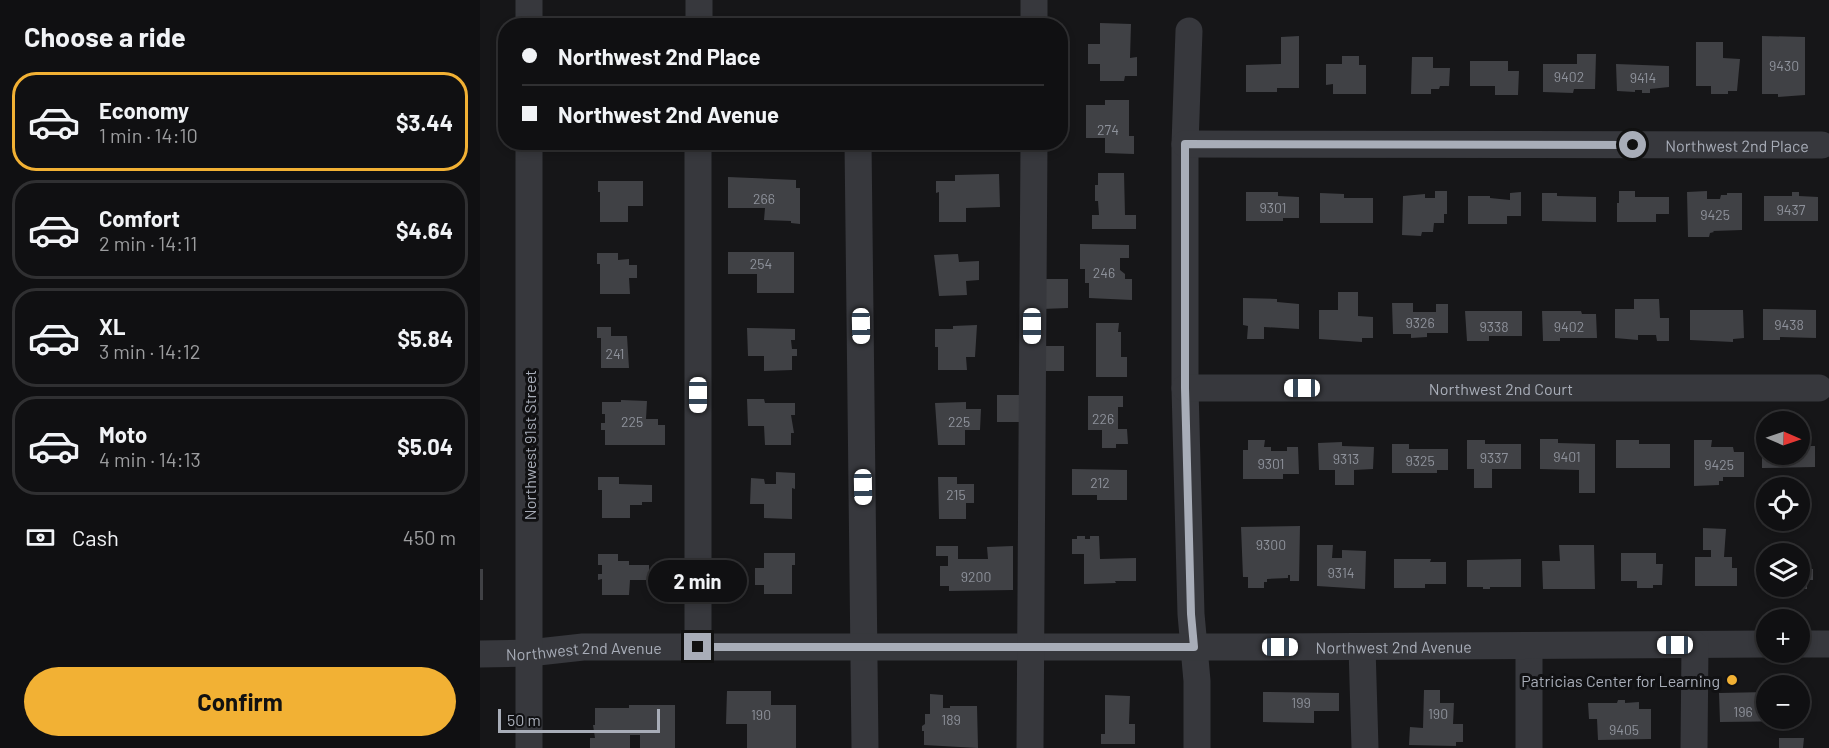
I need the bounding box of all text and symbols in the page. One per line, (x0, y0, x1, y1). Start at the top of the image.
text: Choose a ride (24, 20, 186, 52)
text: Northwest 2nd Place (558, 43, 760, 69)
house number: 9430 (1769, 57, 1799, 74)
house number: 9402 (1554, 68, 1584, 85)
house number: 9414 (1630, 69, 1656, 86)
icon: car (27, 95, 81, 149)
text: Economy (99, 97, 189, 123)
text: Northwest 2nd Avenue (558, 101, 779, 127)
text: $3.44 (396, 109, 453, 135)
house number: 274 (1097, 121, 1119, 138)
text: 1 min · 14:10 (99, 123, 198, 147)
route start (1619, 131, 1646, 158)
street label: Northwest 2nd Place (1665, 135, 1809, 154)
house number: 266 (753, 190, 775, 207)
house number: 9301 (1260, 199, 1286, 216)
house number: 9437 (1777, 201, 1806, 218)
icon: car (27, 203, 81, 257)
text: Comfort (99, 205, 180, 231)
house number: 9425 (1700, 206, 1730, 223)
text: $4.64 (396, 217, 453, 243)
text: 2 min · 14:11 (99, 231, 197, 255)
house number: 254 (750, 255, 772, 272)
house number: 246 (1093, 264, 1115, 281)
car (852, 308, 870, 344)
car (1023, 308, 1041, 344)
icon: car (27, 311, 81, 365)
text: XL (99, 313, 125, 339)
house number: 9326 (1405, 314, 1435, 331)
house number: 9438 (1774, 316, 1804, 333)
house number: 9338 (1479, 318, 1509, 335)
house number: 9402 (1554, 318, 1584, 335)
text: $5.84 (397, 325, 453, 351)
text: 3 min · 14:12 (99, 339, 200, 363)
house number: 241 (606, 345, 624, 362)
street label: Northwest 91st Street (520, 370, 539, 520)
car (689, 377, 707, 413)
car (1284, 379, 1320, 397)
street label: Northwest 2nd Court (1429, 379, 1573, 398)
house number: 226 (1092, 410, 1114, 427)
north arrow (1756, 411, 1810, 465)
map controls (1756, 411, 1810, 729)
house number: 225 (621, 413, 643, 430)
house number: 225 (948, 413, 970, 430)
icon: car (27, 419, 81, 473)
text: Moto (99, 421, 147, 447)
text: $5.04 (397, 433, 453, 459)
text: 4 min · 14:13 (99, 447, 201, 471)
house number: 9401 (1553, 448, 1581, 465)
house number: 9337 (1480, 449, 1509, 466)
house number: 9313 (1333, 450, 1359, 467)
house number: 9325 (1405, 452, 1435, 469)
house number: 9301 (1258, 455, 1284, 472)
house number: 9425 (1704, 456, 1734, 473)
car (854, 469, 872, 505)
house number: 212 (1090, 474, 1110, 491)
button: locate (1756, 477, 1810, 531)
house number: 215 (946, 486, 966, 503)
icon: cash (24, 521, 57, 554)
text: Cash (72, 524, 119, 550)
text: 450 m (403, 525, 456, 549)
house number: 9300 (1256, 536, 1286, 553)
button: layers (1756, 543, 1810, 597)
callout: 2 min (648, 560, 748, 602)
house number: 9314 (1327, 564, 1355, 581)
house number: 9200 (961, 568, 991, 585)
text: 2 min (674, 569, 721, 593)
button: + (1756, 609, 1810, 663)
route end (684, 633, 711, 660)
street label: Northwest 2nd Avenue (1315, 636, 1472, 656)
car (1657, 636, 1693, 654)
street label: Northwest 2nd Avenue (506, 638, 662, 663)
car (1262, 638, 1298, 656)
button: Confirm (24, 667, 456, 736)
place label: Patricias Center for Learning (1521, 671, 1720, 690)
marker: Patricias Center for Learning (1725, 673, 1739, 687)
button: − (1756, 675, 1810, 729)
house number: 199 (1291, 694, 1311, 711)
house number: 196 (1733, 703, 1753, 720)
house number: 190 (1428, 705, 1448, 722)
scale bar (498, 706, 660, 734)
house number: 190 (751, 706, 771, 723)
text: 50 m (507, 710, 541, 729)
house number: 189 (941, 711, 961, 728)
house number: 9405 (1609, 721, 1639, 738)

